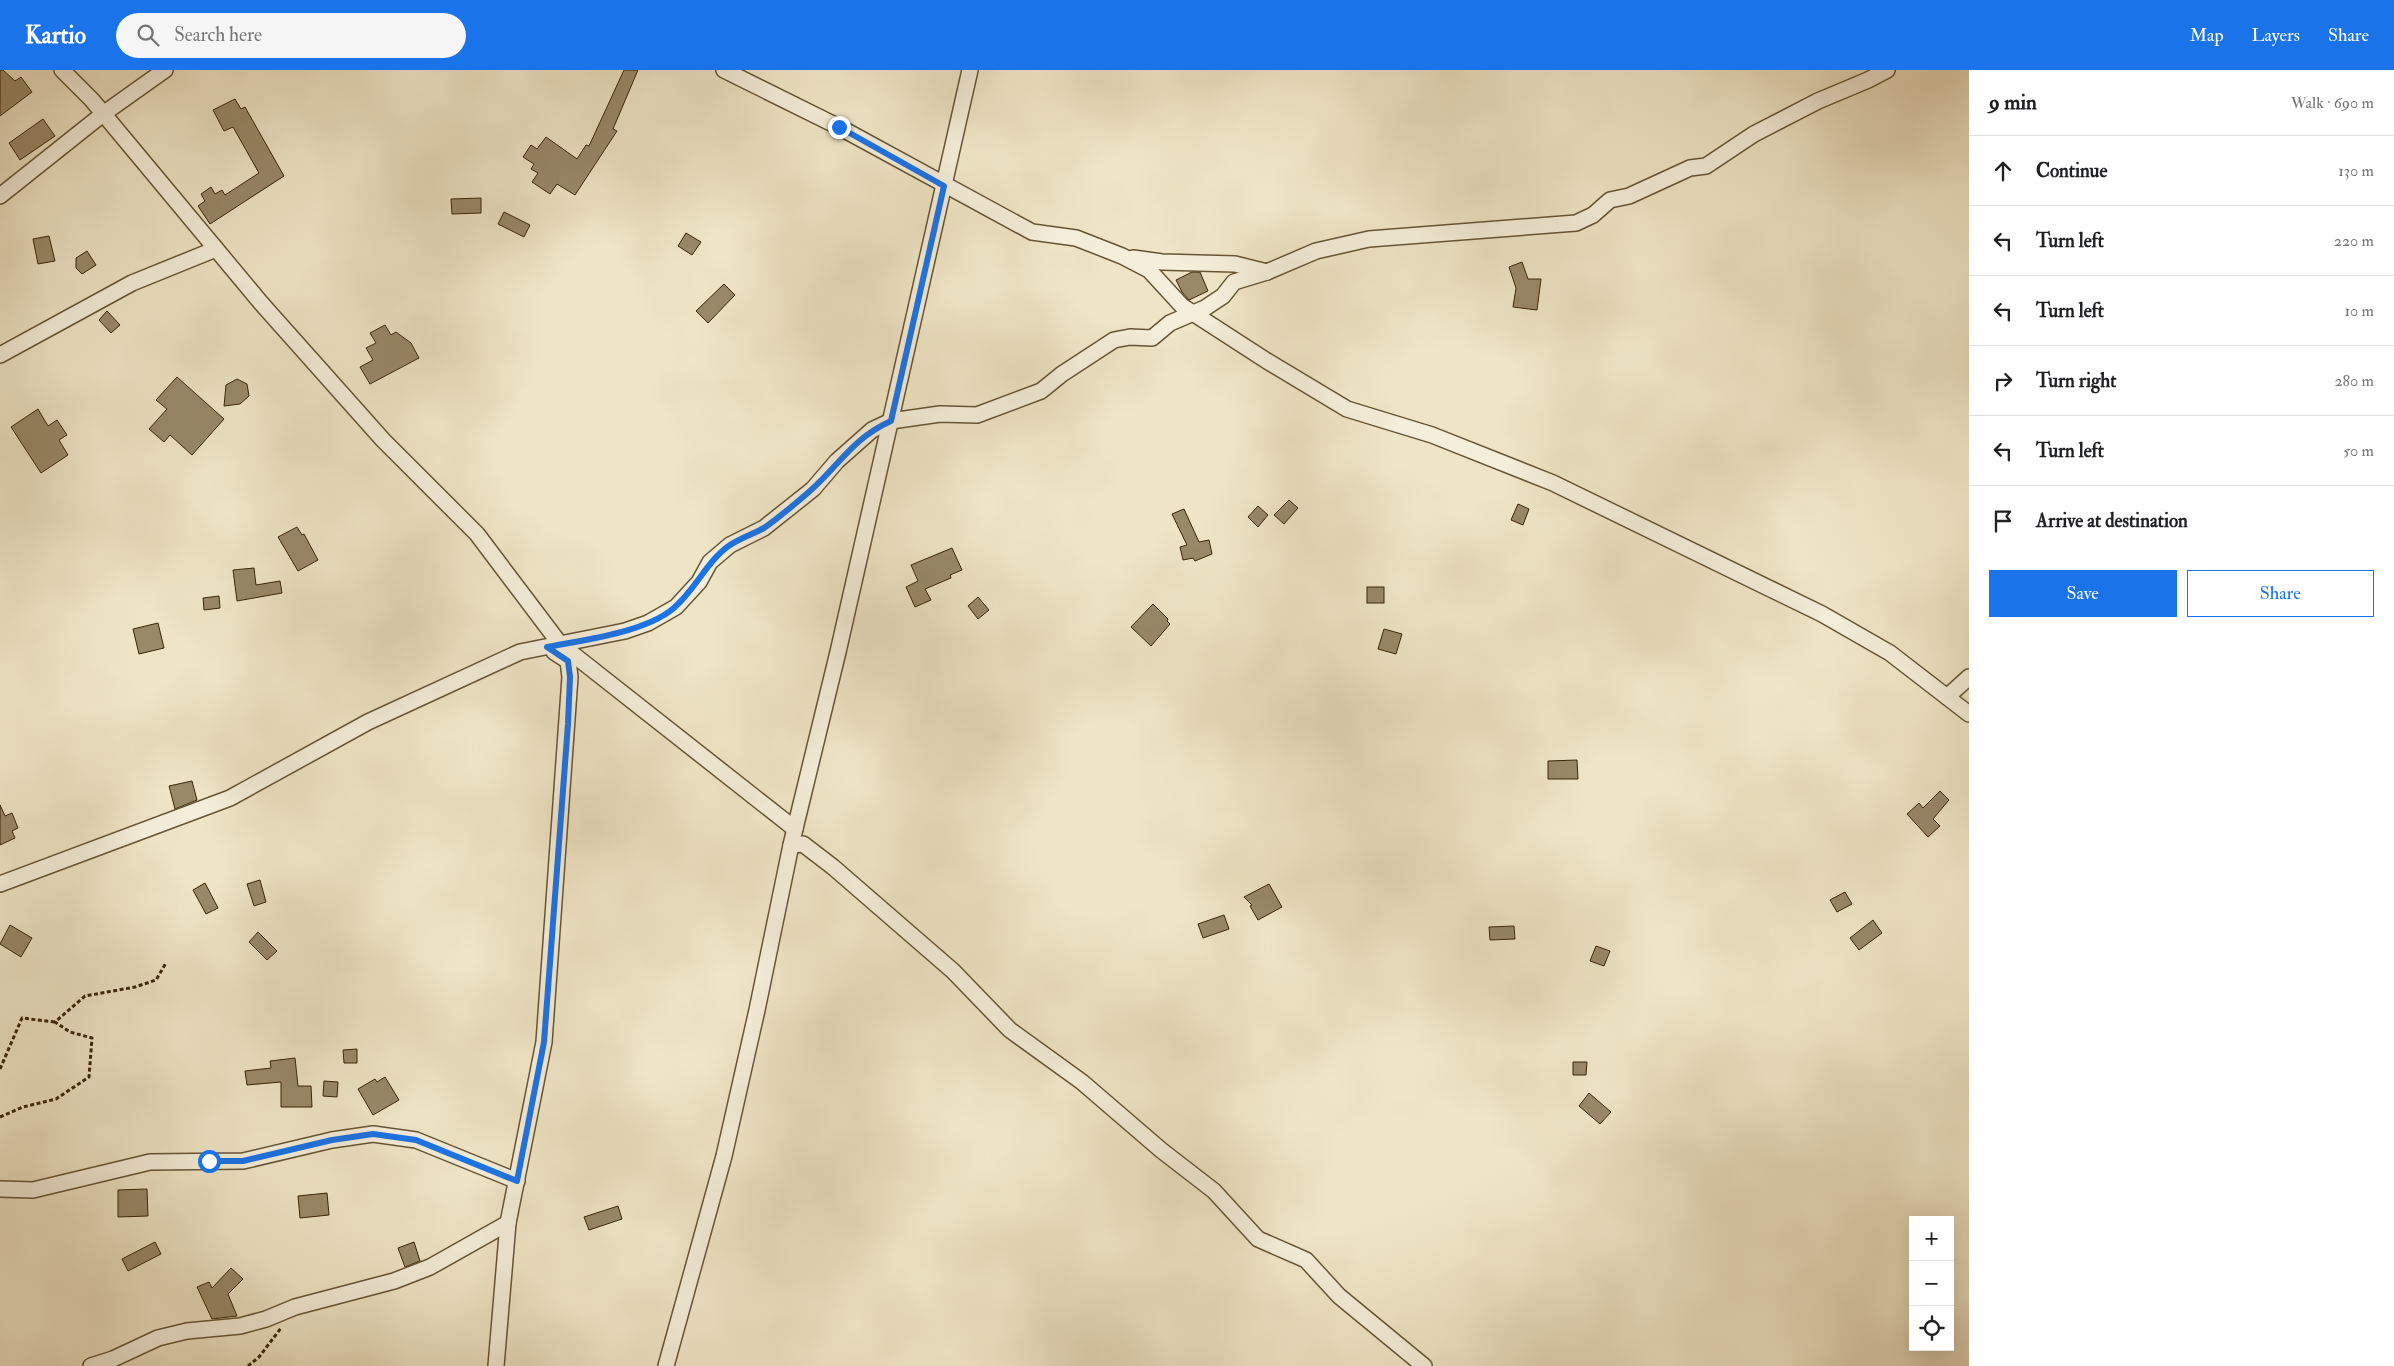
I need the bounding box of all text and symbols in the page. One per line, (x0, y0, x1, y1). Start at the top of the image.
search box (116, 13, 466, 58)
text: Kartio (25, 20, 86, 51)
icon: search (134, 21, 162, 49)
text: Search here (174, 23, 262, 47)
text: Map (2190, 24, 2224, 47)
text: Layers (2252, 24, 2300, 47)
text: Share (2328, 24, 2369, 47)
text: 9 min (1989, 89, 2037, 116)
text: Walk · 690 m (2291, 93, 2374, 113)
route end (828, 116, 851, 139)
icon: ahead (1989, 157, 2017, 185)
text: Continue (2036, 159, 2107, 183)
text: 130 m (2338, 161, 2374, 181)
icon: left (1989, 227, 2017, 255)
text: Turn left (2036, 229, 2104, 253)
text: 220 m (2334, 231, 2374, 251)
icon: left (1989, 297, 2017, 325)
text: Turn left (2036, 299, 2104, 323)
text: 10 m (2344, 301, 2374, 321)
icon: right (1989, 367, 2017, 395)
text: Turn right (2036, 369, 2116, 393)
text: 280 m (2334, 371, 2374, 391)
icon: left (1989, 437, 2017, 465)
text: Turn left (2036, 439, 2104, 463)
text: 50 m (2343, 441, 2374, 461)
icon: arrive (1989, 507, 2017, 535)
text: Arrive at destination (2036, 509, 2188, 533)
button: Save (1989, 570, 2177, 617)
button: Share (2187, 570, 2374, 617)
route start (198, 1150, 221, 1173)
map controls (1909, 1216, 1954, 1351)
button: + (1909, 1216, 1954, 1261)
button: − (1909, 1261, 1954, 1306)
button: locate (1909, 1306, 1954, 1351)

